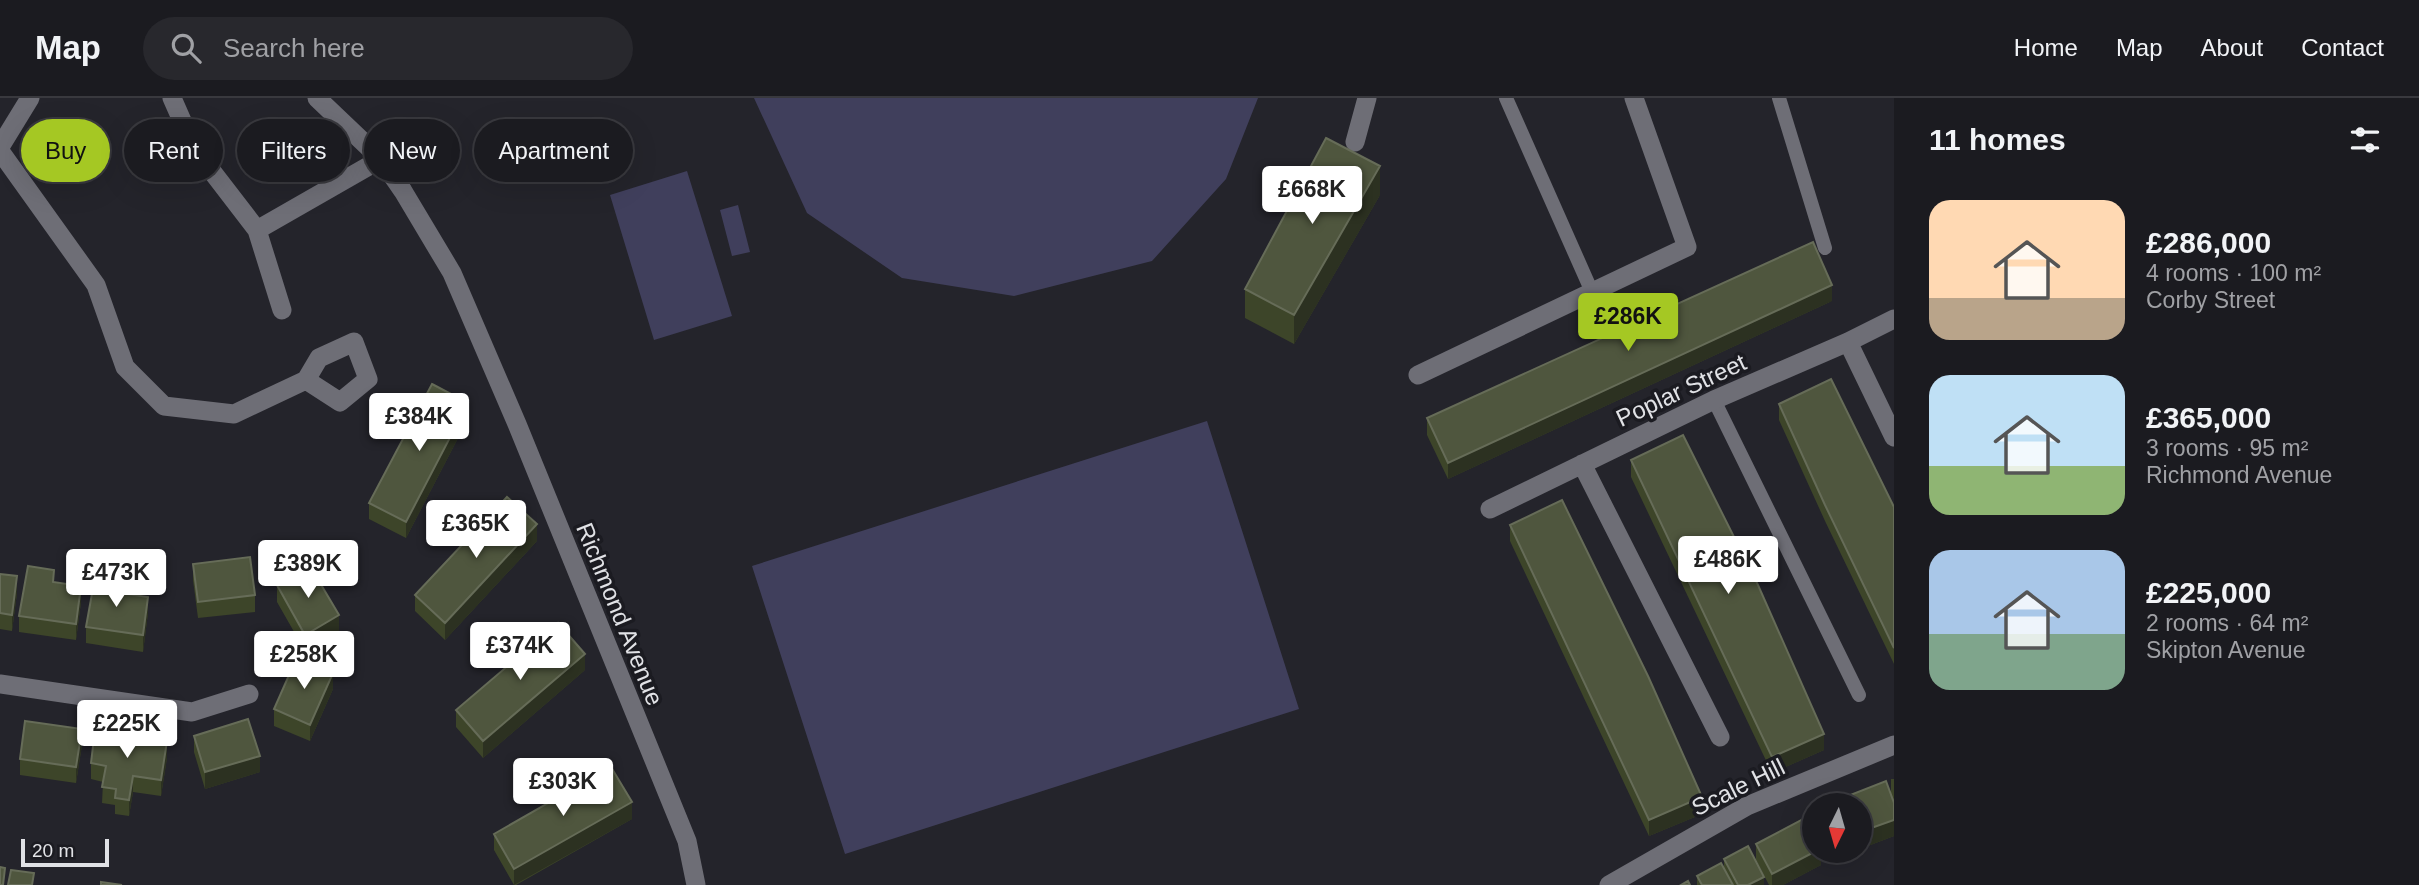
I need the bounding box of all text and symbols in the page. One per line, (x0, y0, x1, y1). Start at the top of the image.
search box (143, 17, 633, 80)
text: Map (35, 29, 101, 66)
icon: search (167, 29, 205, 67)
text: Search here (223, 33, 365, 63)
text: Home (2014, 34, 2078, 61)
text: Map (2116, 34, 2163, 61)
text: About (2201, 34, 2263, 61)
text: Contact (2301, 34, 2384, 61)
chip: Buy (21, 119, 110, 182)
chip: Rent (124, 119, 223, 182)
chip: Filters (237, 119, 350, 182)
chip: New (364, 119, 460, 182)
chip: Apartment (474, 119, 633, 182)
icon: filters (2346, 121, 2384, 159)
text: 11 homes (1929, 123, 2066, 156)
pin: £668K (1263, 166, 1361, 226)
text: £668K (1278, 176, 1346, 202)
text: £286,000 (2146, 226, 2271, 259)
icon: home (1985, 228, 2069, 312)
text: 4 rooms · 100 m² (2146, 260, 2321, 286)
text: Corby Street (2146, 287, 2275, 313)
pin: £286K (1579, 294, 1677, 353)
text: £286K (1594, 303, 1662, 329)
street label: Poplar Street (1612, 348, 1750, 432)
pin: £384K (370, 394, 468, 453)
text: £365,000 (2146, 401, 2271, 434)
text: £384K (385, 403, 453, 429)
icon: home (1985, 403, 2069, 487)
text: 3 rooms · 95 m² (2146, 435, 2308, 461)
text: Richmond Avenue (2146, 462, 2332, 488)
pin: £365K (427, 500, 525, 560)
text: £365K (442, 510, 510, 536)
street label: Richmond Avenue (571, 519, 669, 709)
pin: £486K (1679, 536, 1777, 596)
pin: £389K (259, 540, 357, 600)
text: £486K (1694, 546, 1762, 572)
pin: £473K (67, 550, 165, 609)
text: £389K (274, 550, 342, 576)
text: £473K (82, 559, 150, 585)
text: £225,000 (2146, 576, 2271, 609)
icon: home (1985, 578, 2069, 662)
text: 2 rooms · 64 m² (2146, 610, 2308, 636)
pin: £374K (471, 622, 569, 682)
pin: £258K (255, 632, 353, 691)
text: £374K (486, 632, 554, 658)
text: Skipton Avenue (2146, 637, 2305, 663)
text: £258K (270, 641, 338, 667)
pin: £225K (78, 700, 176, 760)
text: £225K (93, 710, 161, 736)
street label: Scale Hill (1687, 753, 1789, 821)
pin: £303K (514, 758, 612, 818)
text: £303K (529, 768, 597, 794)
north arrow (1802, 793, 1872, 863)
map controls (1802, 793, 1872, 863)
scale bar (21, 836, 108, 868)
text: 20 m (32, 840, 74, 861)

